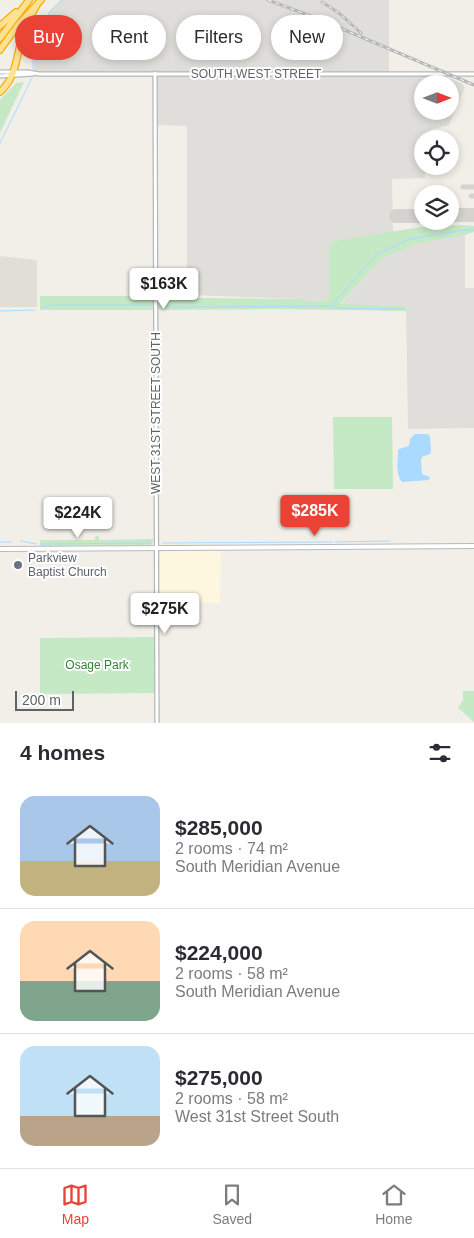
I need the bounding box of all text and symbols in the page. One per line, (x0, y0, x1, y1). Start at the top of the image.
chip: Buy (15, 15, 82, 60)
chip: Rent (92, 15, 166, 60)
chip: Filters (176, 15, 261, 60)
chip: New (271, 15, 343, 60)
street label: SOUTH WEST STREET (191, 67, 322, 81)
north arrow (414, 75, 459, 120)
map controls (414, 75, 459, 230)
button: locate (414, 130, 459, 175)
button: layers (414, 185, 459, 230)
pin: $163K (129, 268, 199, 310)
text: $163K (140, 275, 188, 292)
street label: WEST 31ST STREET SOUTH (149, 332, 163, 494)
pin: $285K (280, 494, 350, 537)
pin: $224K (43, 496, 113, 539)
text: $285K (291, 502, 339, 519)
text: $224K (54, 504, 102, 521)
place label: Parkview Baptist Church (28, 551, 107, 579)
marker: Parkview Baptist Church (12, 559, 24, 571)
pin: $275K (130, 592, 200, 635)
text: $275K (141, 600, 189, 617)
park label: Osage Park (65, 658, 130, 672)
scale bar (15, 688, 74, 711)
text: 200 m (22, 692, 61, 708)
icon: filters (426, 739, 454, 767)
text: 4 homes (20, 741, 105, 764)
icon: home (60, 816, 120, 876)
text: $285,000 (175, 816, 263, 839)
text: 2 rooms · 74 m² (175, 840, 288, 857)
text: South Meridian Avenue (175, 858, 340, 875)
icon: home (60, 941, 120, 1001)
text: $224,000 (175, 941, 263, 964)
text: 2 rooms · 58 m² (175, 965, 288, 982)
text: South Meridian Avenue (175, 983, 340, 1000)
icon: home (60, 1066, 120, 1126)
text: $275,000 (175, 1066, 263, 1089)
text: 2 rooms · 58 m² (175, 1090, 288, 1107)
text: West 31st Street South (175, 1108, 339, 1125)
tab: Map (61, 1181, 89, 1227)
tab: Saved (212, 1181, 252, 1227)
tab: Home (375, 1181, 412, 1227)

